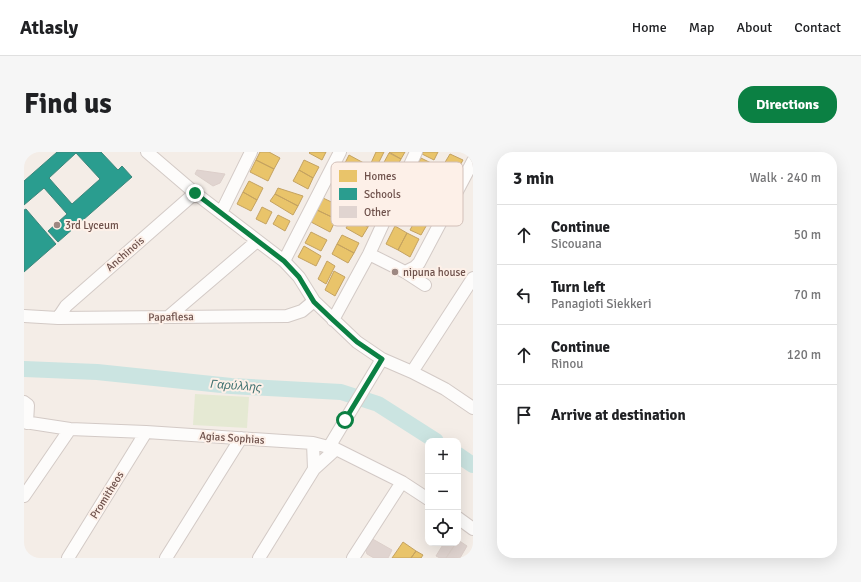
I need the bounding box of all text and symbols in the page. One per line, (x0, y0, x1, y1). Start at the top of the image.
text: Atlasly (20, 16, 78, 40)
text: Home (632, 19, 667, 36)
text: Map (689, 19, 714, 36)
text: About (736, 19, 772, 36)
text: Contact (794, 19, 841, 36)
button: Directions (738, 86, 837, 123)
text: Find us (24, 87, 112, 121)
legend (331, 162, 463, 226)
text: 3 min (513, 168, 554, 189)
text: Homes (364, 170, 396, 183)
text: Walk · 240 m (750, 170, 821, 186)
route end (186, 184, 204, 202)
text: Schools (364, 188, 401, 201)
text: Other (364, 206, 391, 219)
text: Continue (551, 218, 610, 236)
place label: 3rd Lyceum (65, 219, 119, 232)
marker: 3rd Lyceum (52, 220, 62, 230)
icon: ahead (513, 224, 535, 246)
text: 50 m (794, 227, 821, 243)
street label: Anchinois (103, 234, 147, 274)
text: Sicouana (551, 236, 602, 252)
place label: nipuna house (403, 266, 466, 279)
marker: nipuna house (390, 267, 400, 277)
text: Turn left (551, 278, 605, 296)
icon: left (513, 284, 535, 306)
text: 70 m (794, 287, 821, 303)
text: Panagioti Siekkeri (551, 296, 651, 312)
street label: Papaflesa (148, 310, 194, 324)
text: Continue (551, 338, 610, 356)
icon: ahead (513, 344, 535, 366)
text: 120 m (787, 347, 821, 363)
text: Rinou (551, 356, 583, 372)
water label: Γαρύλλης (210, 377, 262, 395)
icon: arrive (513, 404, 535, 426)
text: Arrive at destination (551, 406, 686, 424)
route start (336, 411, 354, 429)
street label: Agias Sophias (199, 429, 265, 447)
map controls (425, 438, 461, 546)
button: + (425, 438, 461, 474)
street label: Promitheos (87, 469, 127, 521)
button: − (425, 474, 461, 510)
button: locate (425, 510, 461, 546)

